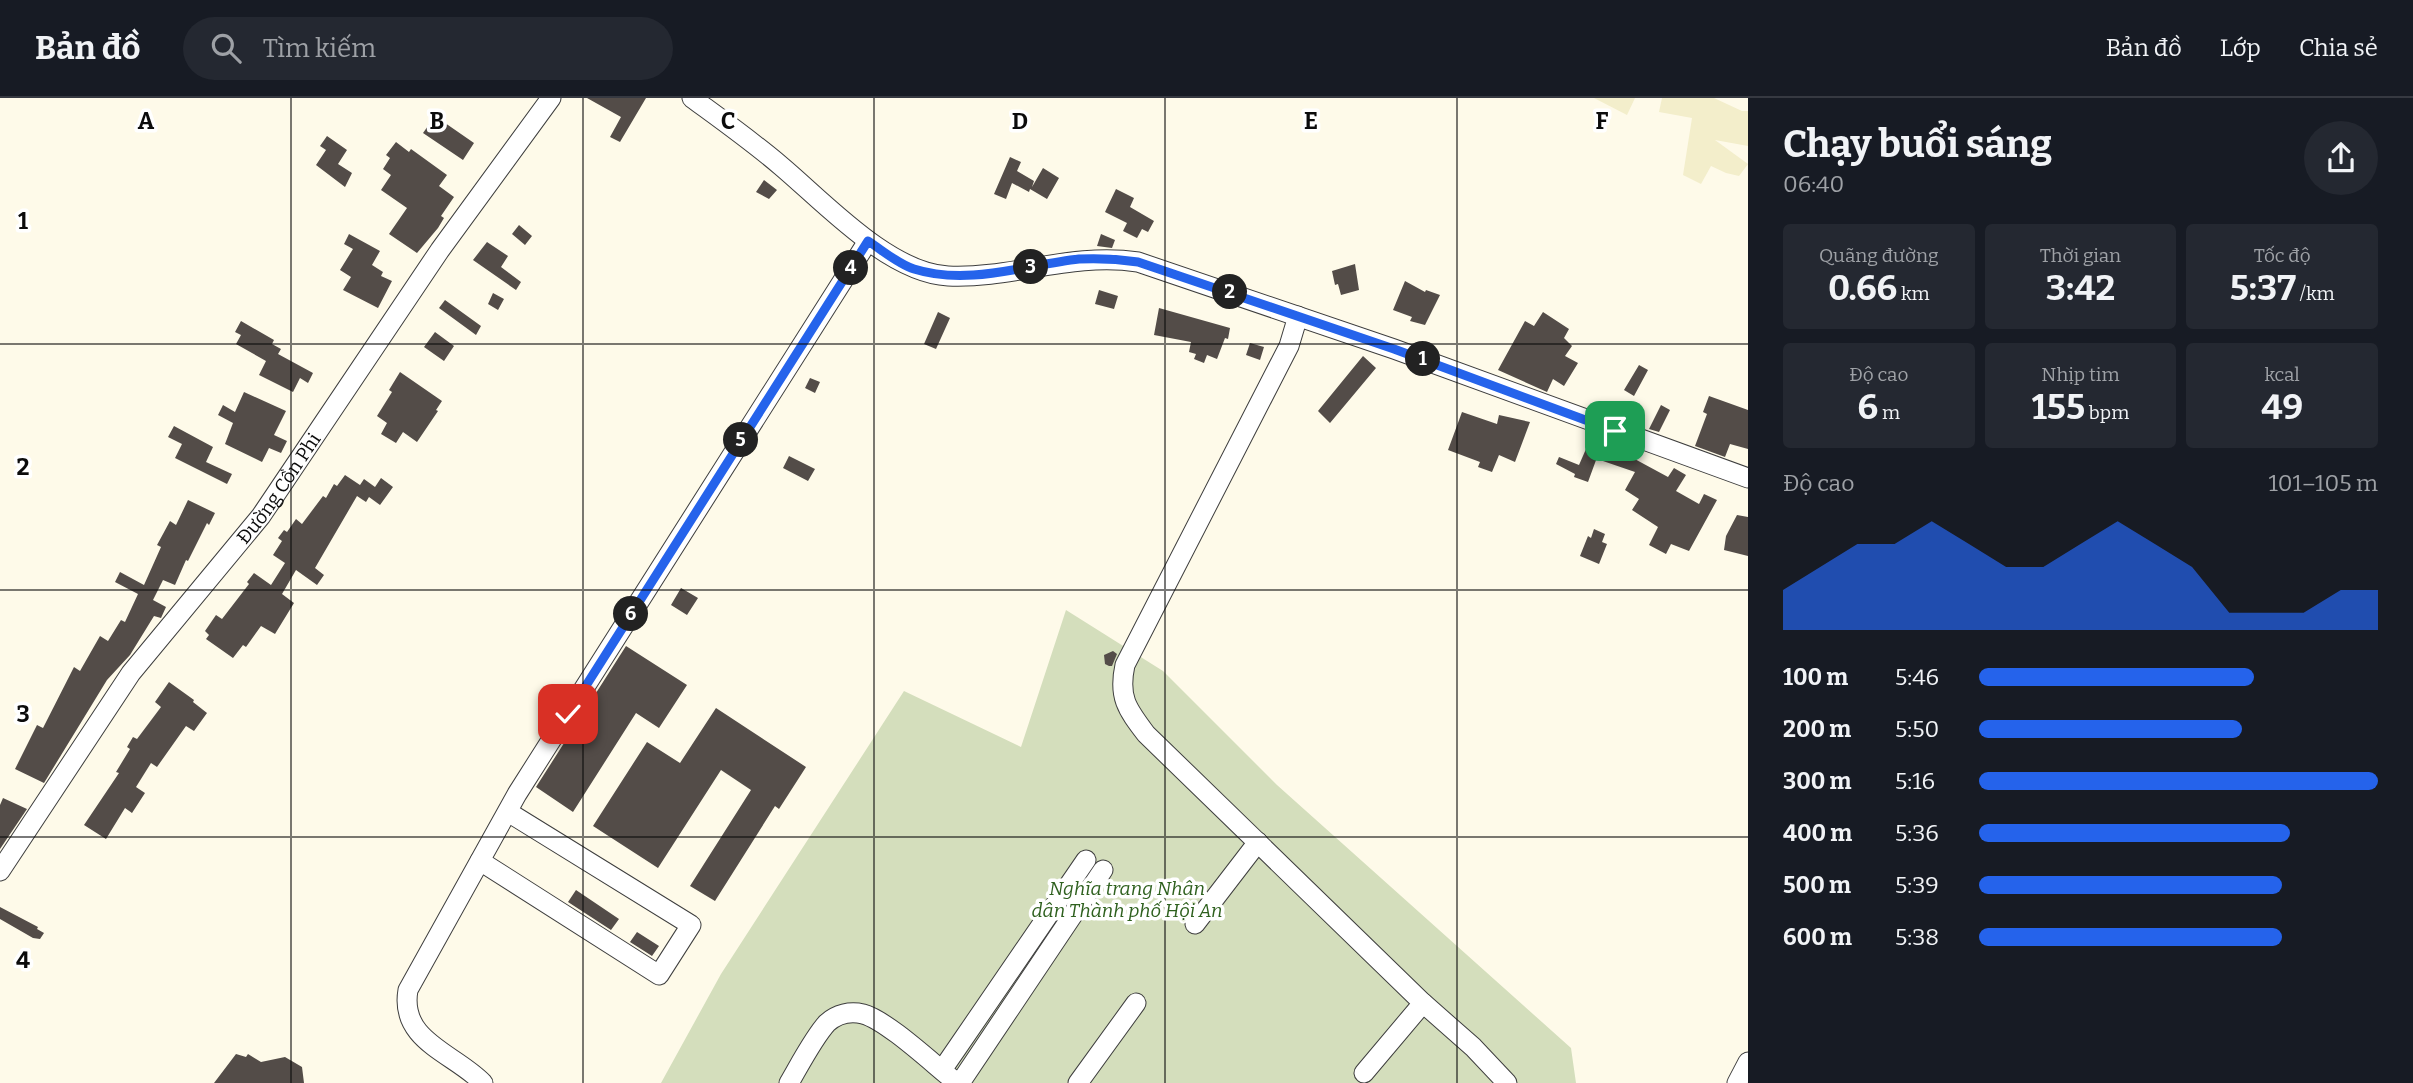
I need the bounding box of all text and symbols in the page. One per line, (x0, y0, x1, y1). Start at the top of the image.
search box (183, 17, 673, 80)
text: Bản đồ (35, 28, 141, 68)
icon: search (207, 29, 245, 67)
text: Tìm kiếm (263, 33, 376, 64)
text: Bản đồ (2106, 34, 2182, 62)
text: Lớp (2220, 34, 2261, 62)
text: Chia sẻ (2299, 34, 2378, 62)
text: A (138, 107, 155, 135)
text: B (430, 107, 444, 135)
text: C (721, 107, 735, 135)
text: D (1012, 107, 1028, 135)
text: E (1304, 107, 1318, 135)
text: F (1596, 107, 1609, 135)
text: Chạy buổi sáng (1783, 121, 2052, 167)
button: share (2304, 121, 2378, 195)
text: 06:40 (1783, 170, 1844, 198)
text: 1 (18, 207, 28, 235)
text: Quãng đường (1819, 244, 1939, 267)
text: Thời gian (2040, 244, 2121, 267)
text: Tốc độ (2254, 244, 2311, 267)
pin: 4 (834, 250, 868, 286)
pin: 3 (1014, 250, 1048, 284)
text: 3 (1025, 255, 1036, 278)
text: 4 (845, 256, 856, 279)
text: 0.66 (1828, 267, 1897, 309)
text: 3:42 (2046, 267, 2115, 309)
text: 5:37 (2230, 267, 2296, 309)
pin: 2 (1212, 274, 1248, 310)
text: 2 (1224, 280, 1235, 303)
text: km (1897, 282, 1930, 305)
text: /km (2296, 282, 2335, 305)
pin: 1 (1406, 342, 1440, 376)
text: 1 (1418, 347, 1427, 370)
text: Độ cao (1849, 363, 1908, 386)
text: Nhịp tim (2041, 363, 2120, 386)
text: kcal (2264, 363, 2300, 386)
text: 6 (1858, 386, 1878, 428)
text: 155 (2032, 386, 2085, 428)
text: 49 (2261, 386, 2303, 428)
pin (1585, 401, 1645, 461)
text: m (1878, 401, 1900, 424)
text: bpm (2085, 401, 2129, 424)
icon: arrive (1596, 412, 1634, 450)
pin: 5 (724, 422, 758, 458)
street label: Đường Cồn Phi (232, 428, 325, 548)
text: 5 (735, 428, 746, 451)
text: 2 (17, 453, 30, 481)
text: Độ cao (1783, 469, 1854, 497)
text: 101–105 m (2269, 469, 2378, 497)
pin: 6 (614, 596, 648, 632)
text: 6 (625, 602, 636, 625)
text: 100 m (1783, 663, 1848, 691)
text: 5:46 (1895, 663, 1939, 691)
pin (538, 684, 598, 744)
icon: check (549, 695, 587, 733)
text: 3 (16, 700, 30, 728)
text: 200 m (1783, 715, 1851, 743)
text: 5:50 (1895, 715, 1939, 743)
text: 300 m (1783, 767, 1852, 795)
text: 5:16 (1895, 767, 1935, 795)
text: 400 m (1783, 819, 1852, 847)
text: 5:36 (1895, 819, 1939, 847)
text: 500 m (1783, 871, 1851, 899)
text: 5:39 (1895, 871, 1939, 899)
park label: Nghĩa trang Nhân dân Thành phố Hội An (1031, 877, 1223, 922)
text: 600 m (1783, 923, 1852, 951)
text: 5:38 (1895, 923, 1939, 951)
text: 4 (16, 946, 30, 974)

